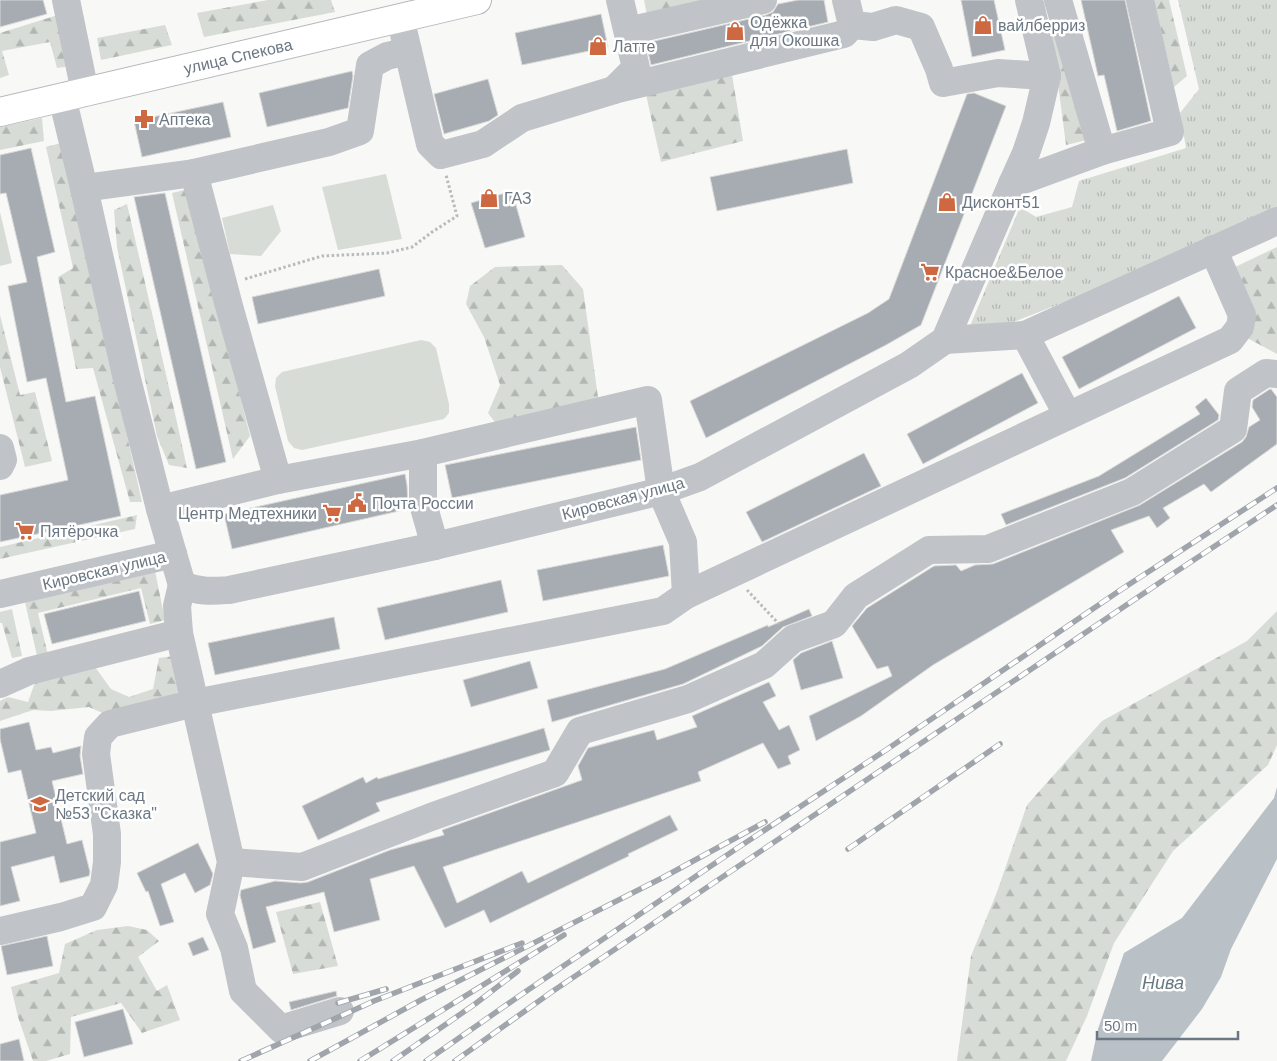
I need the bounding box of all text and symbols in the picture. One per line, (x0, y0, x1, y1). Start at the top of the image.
place label: Одёжка для Окошка (750, 14, 839, 49)
shop icon: вайлберриз (972, 14, 994, 36)
place label: вайлберриз (998, 17, 1085, 34)
shop icon: Одёжка для Окошка (724, 20, 746, 42)
shop icon: Латте (587, 35, 609, 57)
street label: улица Спекова (182, 36, 294, 77)
place label: Латте (613, 38, 656, 55)
pharmacy icon: Аптека (133, 108, 155, 130)
place label: Аптека (159, 111, 211, 128)
shop icon: ГАЗ (478, 187, 500, 209)
place label: ГАЗ (504, 190, 532, 207)
shop icon: Дисконт51 (936, 191, 958, 213)
place label: Дисконт51 (962, 194, 1040, 211)
supermarket icon: Красное&Белое (919, 261, 941, 283)
place label: Красное&Белое (945, 264, 1064, 281)
street label: Кировская улица (560, 474, 686, 523)
public building icon: Почта России (346, 492, 368, 514)
place label: Почта России (372, 495, 474, 512)
supermarket icon: Центр Медтехники (321, 502, 343, 524)
place label: Центр Медтехники (178, 505, 317, 522)
supermarket icon: Пятёрочка (14, 520, 36, 542)
place label: Пятёрочка (40, 523, 119, 540)
street label: Кировская улица (41, 548, 167, 593)
place label: Детский сад №53 "Сказка" (55, 787, 157, 822)
school or university icon: Детский сад №53 "Сказка" (29, 793, 51, 815)
water label: Нива (1142, 973, 1184, 993)
scale bar (1097, 1008, 1238, 1040)
text: 50 m (1104, 1017, 1137, 1034)

